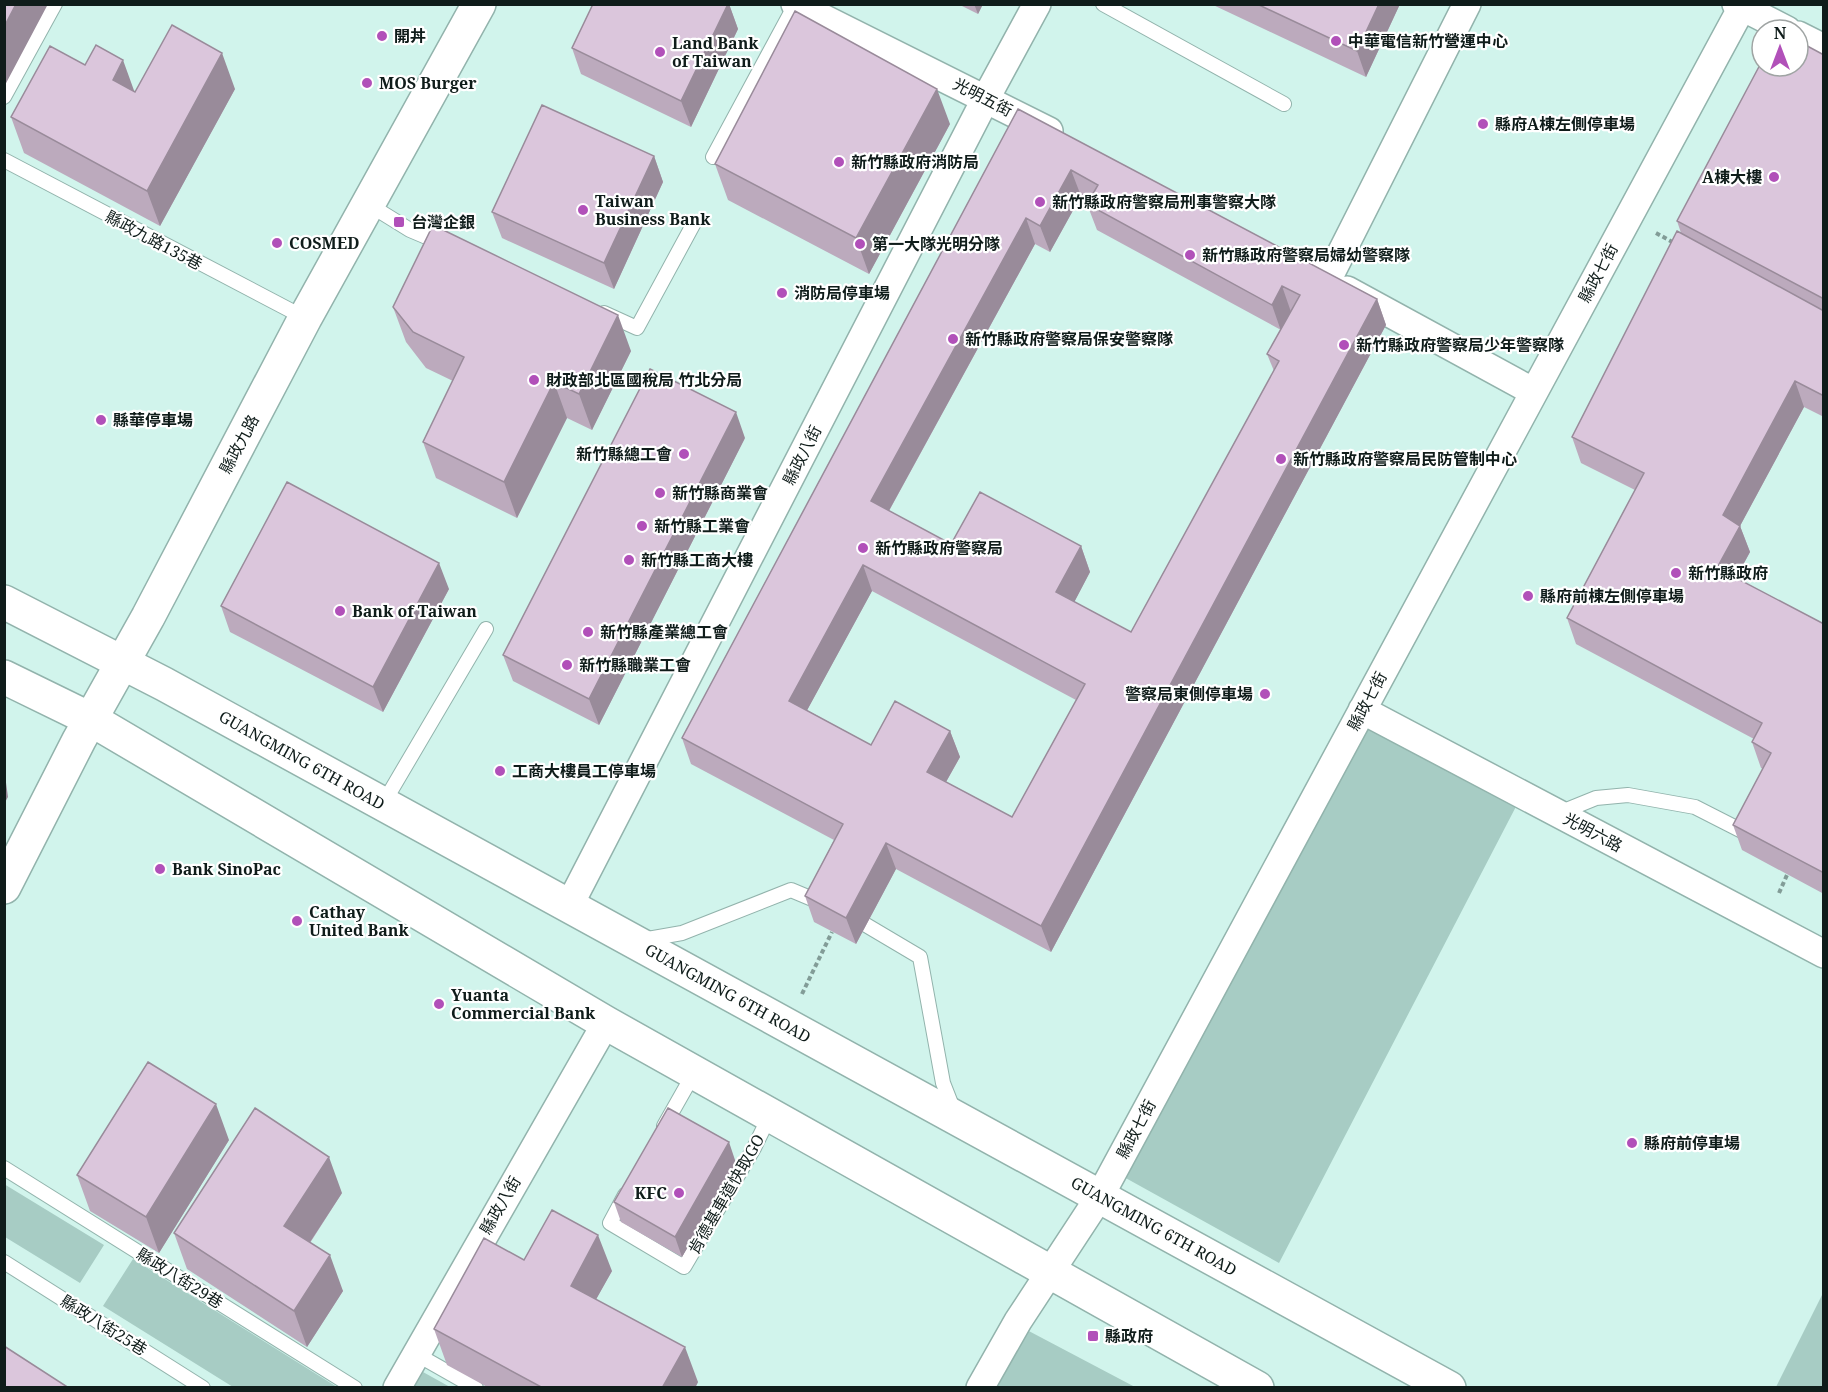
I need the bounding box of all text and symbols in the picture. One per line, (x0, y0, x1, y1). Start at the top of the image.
north arrow (1750, 18, 1810, 78)
text: N (1774, 22, 1787, 44)
place label: 開丼 (394, 25, 426, 47)
marker: 開丼 (375, 29, 389, 43)
place label: 中華電信新竹營運中心 (1348, 30, 1508, 52)
place label: Land Bank of Taiwan (672, 32, 759, 72)
marker: 中華電信新竹營運中心 (1329, 34, 1343, 48)
marker: Land Bank of Taiwan (653, 45, 667, 59)
place label: MOS Burger (379, 72, 477, 94)
street label: 光明五街 (949, 73, 1017, 121)
marker: MOS Burger (360, 76, 374, 90)
place label: 縣府A棟左側停車場 (1495, 113, 1635, 135)
marker: 縣府A棟左側停車場 (1476, 117, 1490, 131)
place label: 新竹縣政府消防局 (851, 151, 979, 173)
marker: 新竹縣政府消防局 (832, 155, 846, 169)
place label: A棟大樓 (1702, 166, 1762, 188)
marker: A棟大樓 (1767, 170, 1781, 184)
place label: Taiwan Business Bank (595, 190, 711, 230)
place label: 新竹縣政府警察局刑事警察大隊 (1052, 191, 1276, 213)
marker: 新竹縣政府警察局刑事警察大隊 (1033, 195, 1047, 209)
marker: Taiwan Business Bank (576, 203, 590, 217)
street label: 縣政九路135巷 (102, 205, 206, 275)
place label: 台灣企銀 (411, 211, 475, 233)
marker: 台灣企銀 (392, 215, 406, 229)
place label: COSMED (289, 232, 360, 254)
place label: 第一大隊光明分隊 (872, 233, 1000, 255)
marker: COSMED (270, 236, 284, 250)
marker: 第一大隊光明分隊 (853, 237, 867, 251)
street label: 縣政七街 (1573, 240, 1623, 306)
place label: 新竹縣政府警察局婦幼警察隊 (1202, 244, 1410, 266)
marker: 新竹縣政府警察局婦幼警察隊 (1183, 248, 1197, 262)
place label: 消防局停車場 (794, 282, 890, 304)
marker: 消防局停車場 (775, 286, 789, 300)
place label: 新竹縣政府警察局保安警察隊 (965, 328, 1173, 350)
marker: 新竹縣政府警察局保安警察隊 (946, 332, 960, 346)
place label: 新竹縣政府警察局少年警察隊 (1356, 334, 1564, 356)
marker: 新竹縣政府警察局少年警察隊 (1337, 338, 1351, 352)
place label: 財政部北區國稅局 竹北分局 (546, 369, 742, 391)
marker: 財政部北區國稅局 竹北分局 (527, 373, 541, 387)
place label: 縣華停車場 (113, 409, 193, 431)
street label: 縣政九路 (214, 411, 264, 477)
marker: 縣華停車場 (94, 413, 108, 427)
street label: 縣政八街 (778, 421, 826, 489)
place label: 新竹縣總工會 (576, 443, 672, 465)
marker: 新竹縣總工會 (677, 447, 691, 461)
place label: 新竹縣政府警察局民防管制中心 (1293, 448, 1517, 470)
marker: 新竹縣政府警察局民防管制中心 (1274, 452, 1288, 466)
place label: 新竹縣商業會 (672, 482, 768, 504)
marker: 新竹縣商業會 (653, 486, 667, 500)
place label: 新竹縣工業會 (654, 515, 750, 537)
marker: 新竹縣工業會 (635, 519, 649, 533)
place label: 新竹縣政府警察局 (875, 537, 1003, 559)
marker: 新竹縣政府警察局 (856, 541, 870, 555)
place label: 新竹縣工商大樓 (641, 549, 753, 571)
marker: 新竹縣工商大樓 (622, 553, 636, 567)
place label: 新竹縣政府 (1688, 562, 1768, 584)
marker: 新竹縣政府 (1669, 566, 1683, 580)
place label: 縣府前棟左側停車場 (1540, 585, 1684, 607)
marker: 縣府前棟左側停車場 (1521, 589, 1535, 603)
place label: Bank of Taiwan (352, 600, 477, 622)
marker: Bank of Taiwan (333, 604, 347, 618)
place label: 新竹縣產業總工會 (600, 621, 728, 643)
marker: 新竹縣產業總工會 (581, 625, 595, 639)
place label: 新竹縣職業工會 (579, 654, 691, 676)
marker: 新竹縣職業工會 (560, 658, 574, 672)
street label: 縣政七街 (1342, 668, 1392, 734)
place label: 警察局東側停車場 (1125, 683, 1253, 705)
marker: 警察局東側停車場 (1258, 687, 1272, 701)
street label: GUANGMING 6TH ROAD (215, 705, 389, 815)
place label: 工商大樓員工停車場 (512, 760, 656, 782)
marker: 工商大樓員工停車場 (493, 764, 507, 778)
street label: 光明六路 (1560, 807, 1626, 857)
place label: Bank SinoPac (172, 858, 281, 880)
marker: Bank SinoPac (153, 862, 167, 876)
place label: Cathay United Bank (309, 901, 409, 941)
marker: Cathay United Bank (290, 914, 304, 928)
street label: GUANGMING 6TH ROAD (641, 938, 815, 1048)
place label: Yuanta Commercial Bank (451, 984, 596, 1024)
marker: Yuanta Commercial Bank (432, 997, 446, 1011)
street label: 縣政七街 (1111, 1096, 1161, 1162)
street label: 肯德基車道快取GO (683, 1130, 769, 1258)
place label: 縣府前停車場 (1644, 1132, 1740, 1154)
marker: 縣府前停車場 (1625, 1136, 1639, 1150)
street label: GUANGMING 6TH ROAD (1067, 1171, 1241, 1281)
street label: 縣政八街 (474, 1172, 526, 1238)
place label: KFC (635, 1182, 667, 1204)
marker: KFC (672, 1186, 686, 1200)
street label: 縣政八街29巷 (133, 1243, 227, 1313)
street label: 縣政八街25巷 (57, 1290, 151, 1360)
place label: 縣政府 (1105, 1325, 1153, 1347)
marker: 縣政府 (1086, 1329, 1100, 1343)

